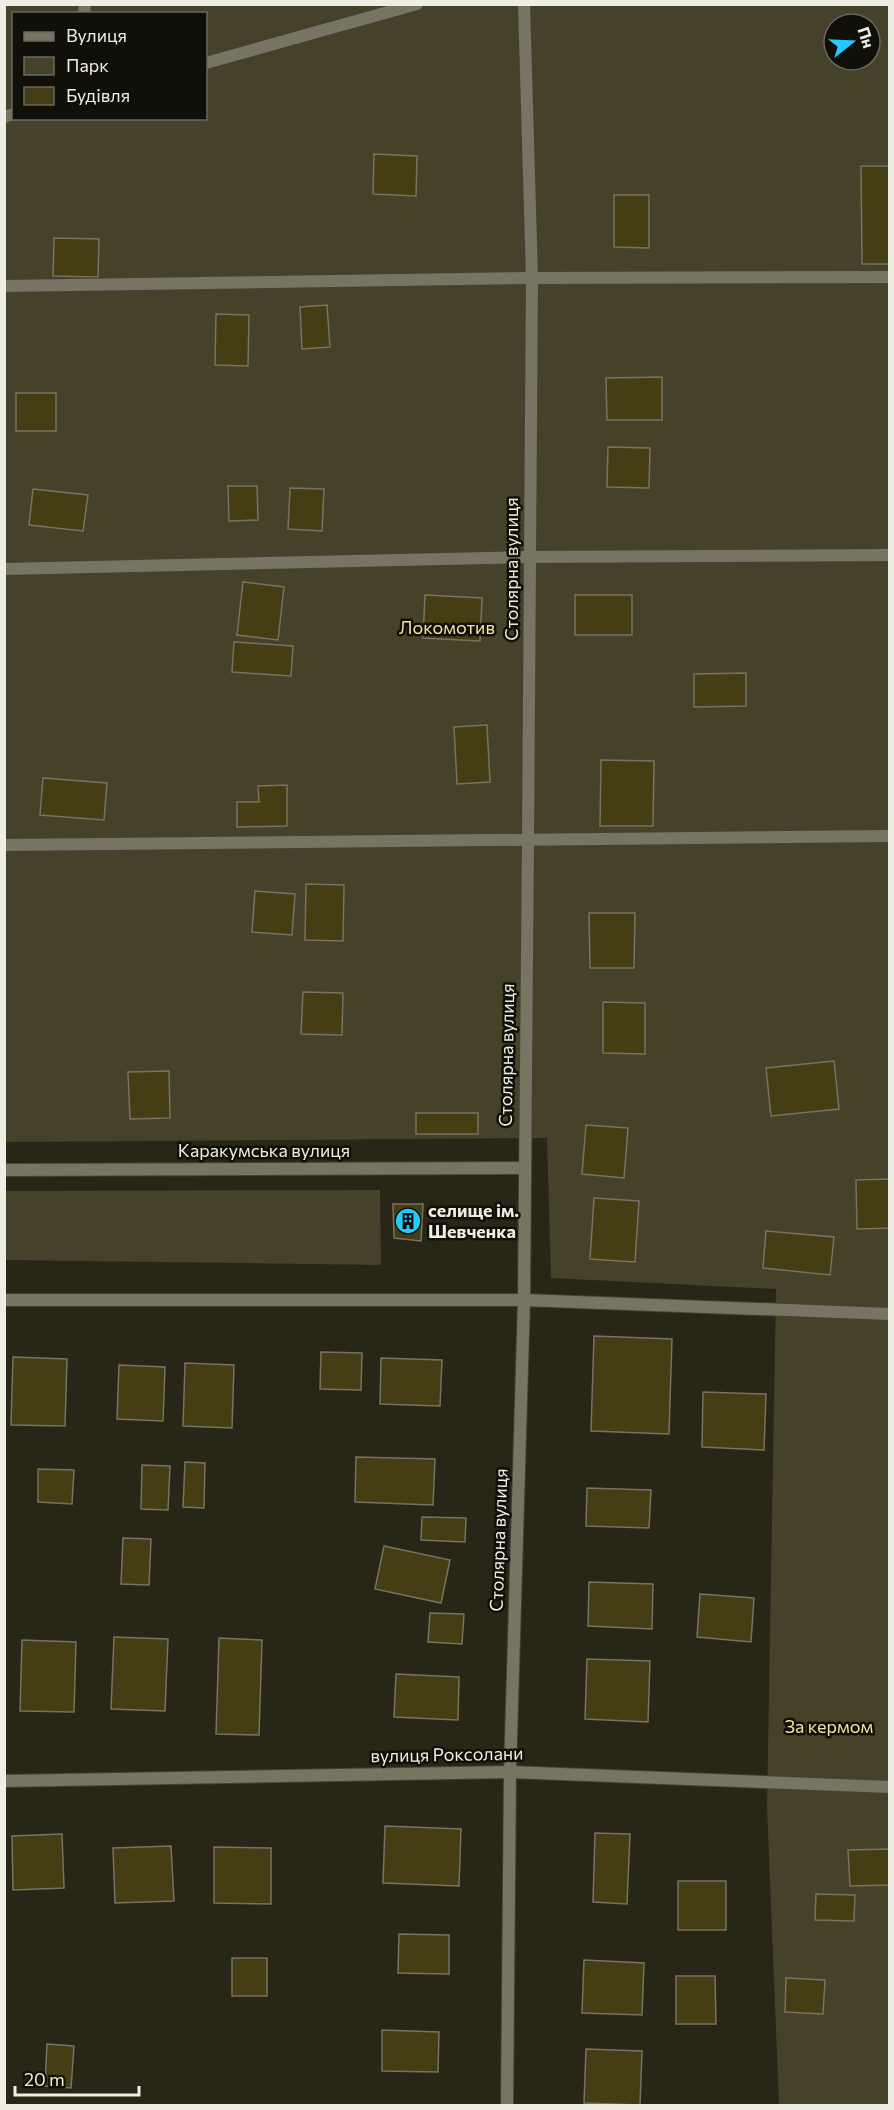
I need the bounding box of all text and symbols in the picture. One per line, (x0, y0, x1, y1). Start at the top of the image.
legend (12, 12, 207, 120)
north arrow (822, 12, 882, 72)
text: Вулиця (66, 24, 127, 46)
text: Пн (854, 24, 879, 50)
text: Парк (66, 54, 109, 76)
text: Будівля (66, 84, 130, 106)
street label: Столярна вулиця (500, 497, 522, 641)
park label: Локомотив (399, 616, 495, 638)
street label: Столярна вулиця (494, 983, 518, 1127)
street label: Каракумська вулиця (178, 1139, 350, 1161)
place label: селище ім. Шевченка (428, 1199, 519, 1242)
building icon: селище ім. Шевченка (393, 1206, 423, 1236)
street label: Столярна вулиця (485, 1468, 511, 1612)
park label: За кермом (785, 1715, 873, 1737)
street label: вулиця Роксолани (370, 1742, 524, 1766)
scale bar (15, 2059, 140, 2097)
text: 20 m (24, 2068, 65, 2090)

